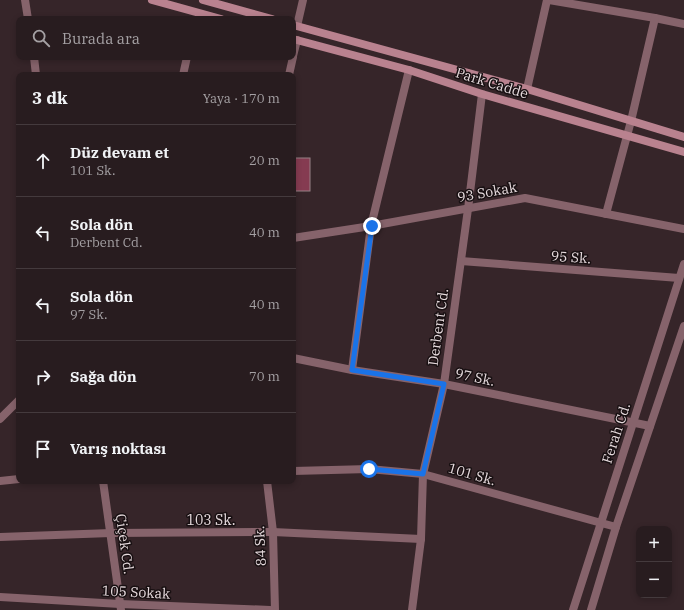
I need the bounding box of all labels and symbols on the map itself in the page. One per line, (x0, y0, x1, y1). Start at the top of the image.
street label: Park Cadde (454, 63, 530, 103)
street label: 93 Sokak (456, 178, 519, 206)
route end (363, 217, 381, 235)
street label: 95 Sk. (550, 247, 592, 267)
street label: Derbent Cd. (424, 287, 452, 367)
street label: 97 Sk. (453, 364, 497, 390)
street label: Ferah Cd. (598, 400, 634, 466)
street label: 101 Sk. (446, 459, 498, 489)
route start (360, 460, 378, 478)
street label: 103 Sk. (187, 511, 235, 529)
street label: Çiçek Cd. (112, 513, 138, 575)
street label: 84 Sk. (250, 525, 270, 567)
street label: 105 Sokak (101, 581, 172, 603)

